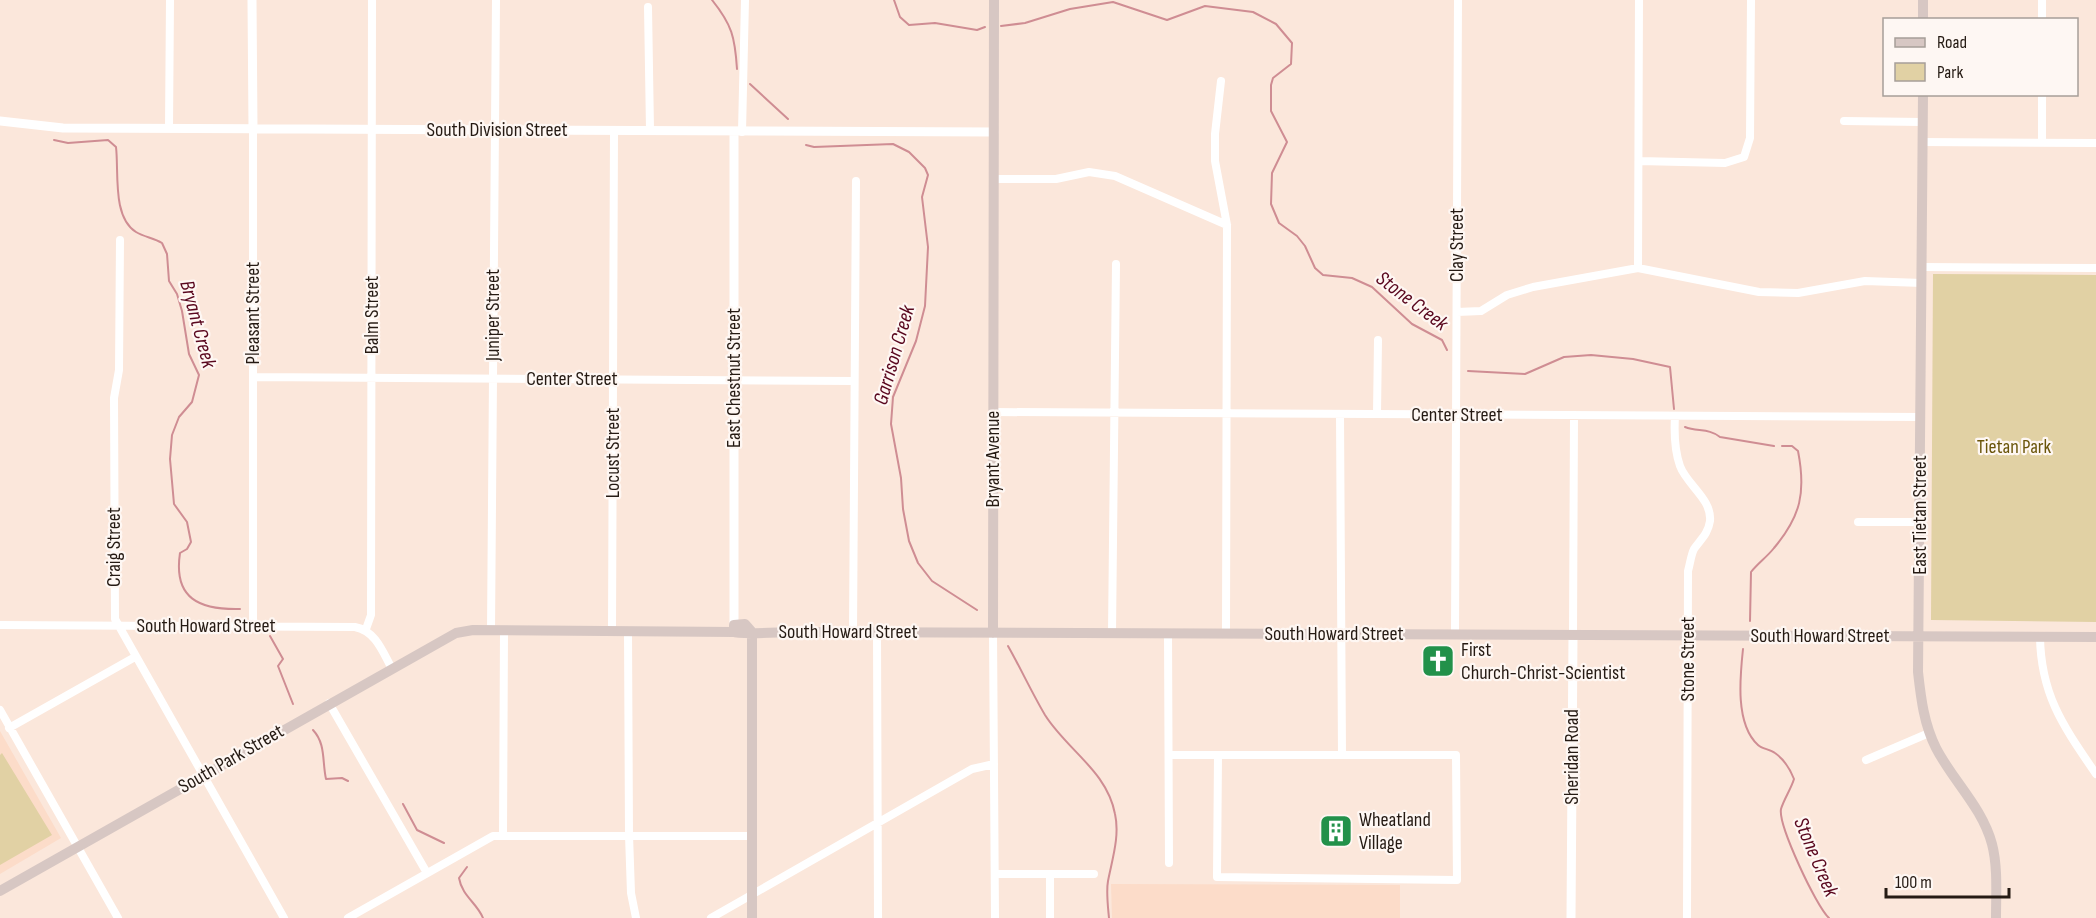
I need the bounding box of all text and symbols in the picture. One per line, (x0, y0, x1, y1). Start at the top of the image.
legend (1883, 18, 2078, 96)
text: Road (1937, 32, 1967, 53)
text: Park (1937, 62, 1963, 83)
street label: South Division Street (426, 118, 568, 142)
street label: Clay Street (1445, 208, 1469, 282)
street label: Pleasant Street (241, 262, 265, 364)
water label: Stone Creek (1371, 266, 1454, 337)
street label: Juniper Street (481, 269, 505, 362)
street label: Balm Street (360, 276, 384, 354)
water label: Bryant Creek (174, 277, 222, 372)
water label: Garrison Creek (868, 301, 920, 408)
street label: East Chestnut Street (722, 308, 746, 448)
street label: Center Street (526, 367, 618, 391)
street label: Center Street (1411, 403, 1503, 427)
street label: Locust Street (601, 408, 625, 498)
street label: Bryant Avenue (981, 411, 1005, 507)
park label: Tietan Park (1977, 435, 2052, 459)
street label: East Tietan Street (1908, 455, 1932, 575)
street label: Craig Street (102, 507, 126, 587)
street label: South Howard Street (136, 614, 276, 638)
street label: Stone Street (1676, 617, 1700, 701)
street label: South Howard Street (778, 620, 918, 644)
street label: South Howard Street (1264, 622, 1404, 646)
street label: South Howard Street (1750, 624, 1890, 648)
place label: First Church-Christ-Scientist (1461, 638, 1625, 685)
church icon: First Church-Christ-Scientist (1420, 643, 1456, 679)
street label: Sheridan Road (1560, 709, 1584, 805)
street label: South Park Street (174, 719, 288, 799)
place label: Wheatland Village (1359, 808, 1431, 855)
building icon: Wheatland Village (1318, 813, 1354, 849)
water label: Stone Creek (1788, 814, 1844, 901)
scale bar (1886, 861, 2009, 899)
text: 100 m (1895, 872, 1932, 893)

